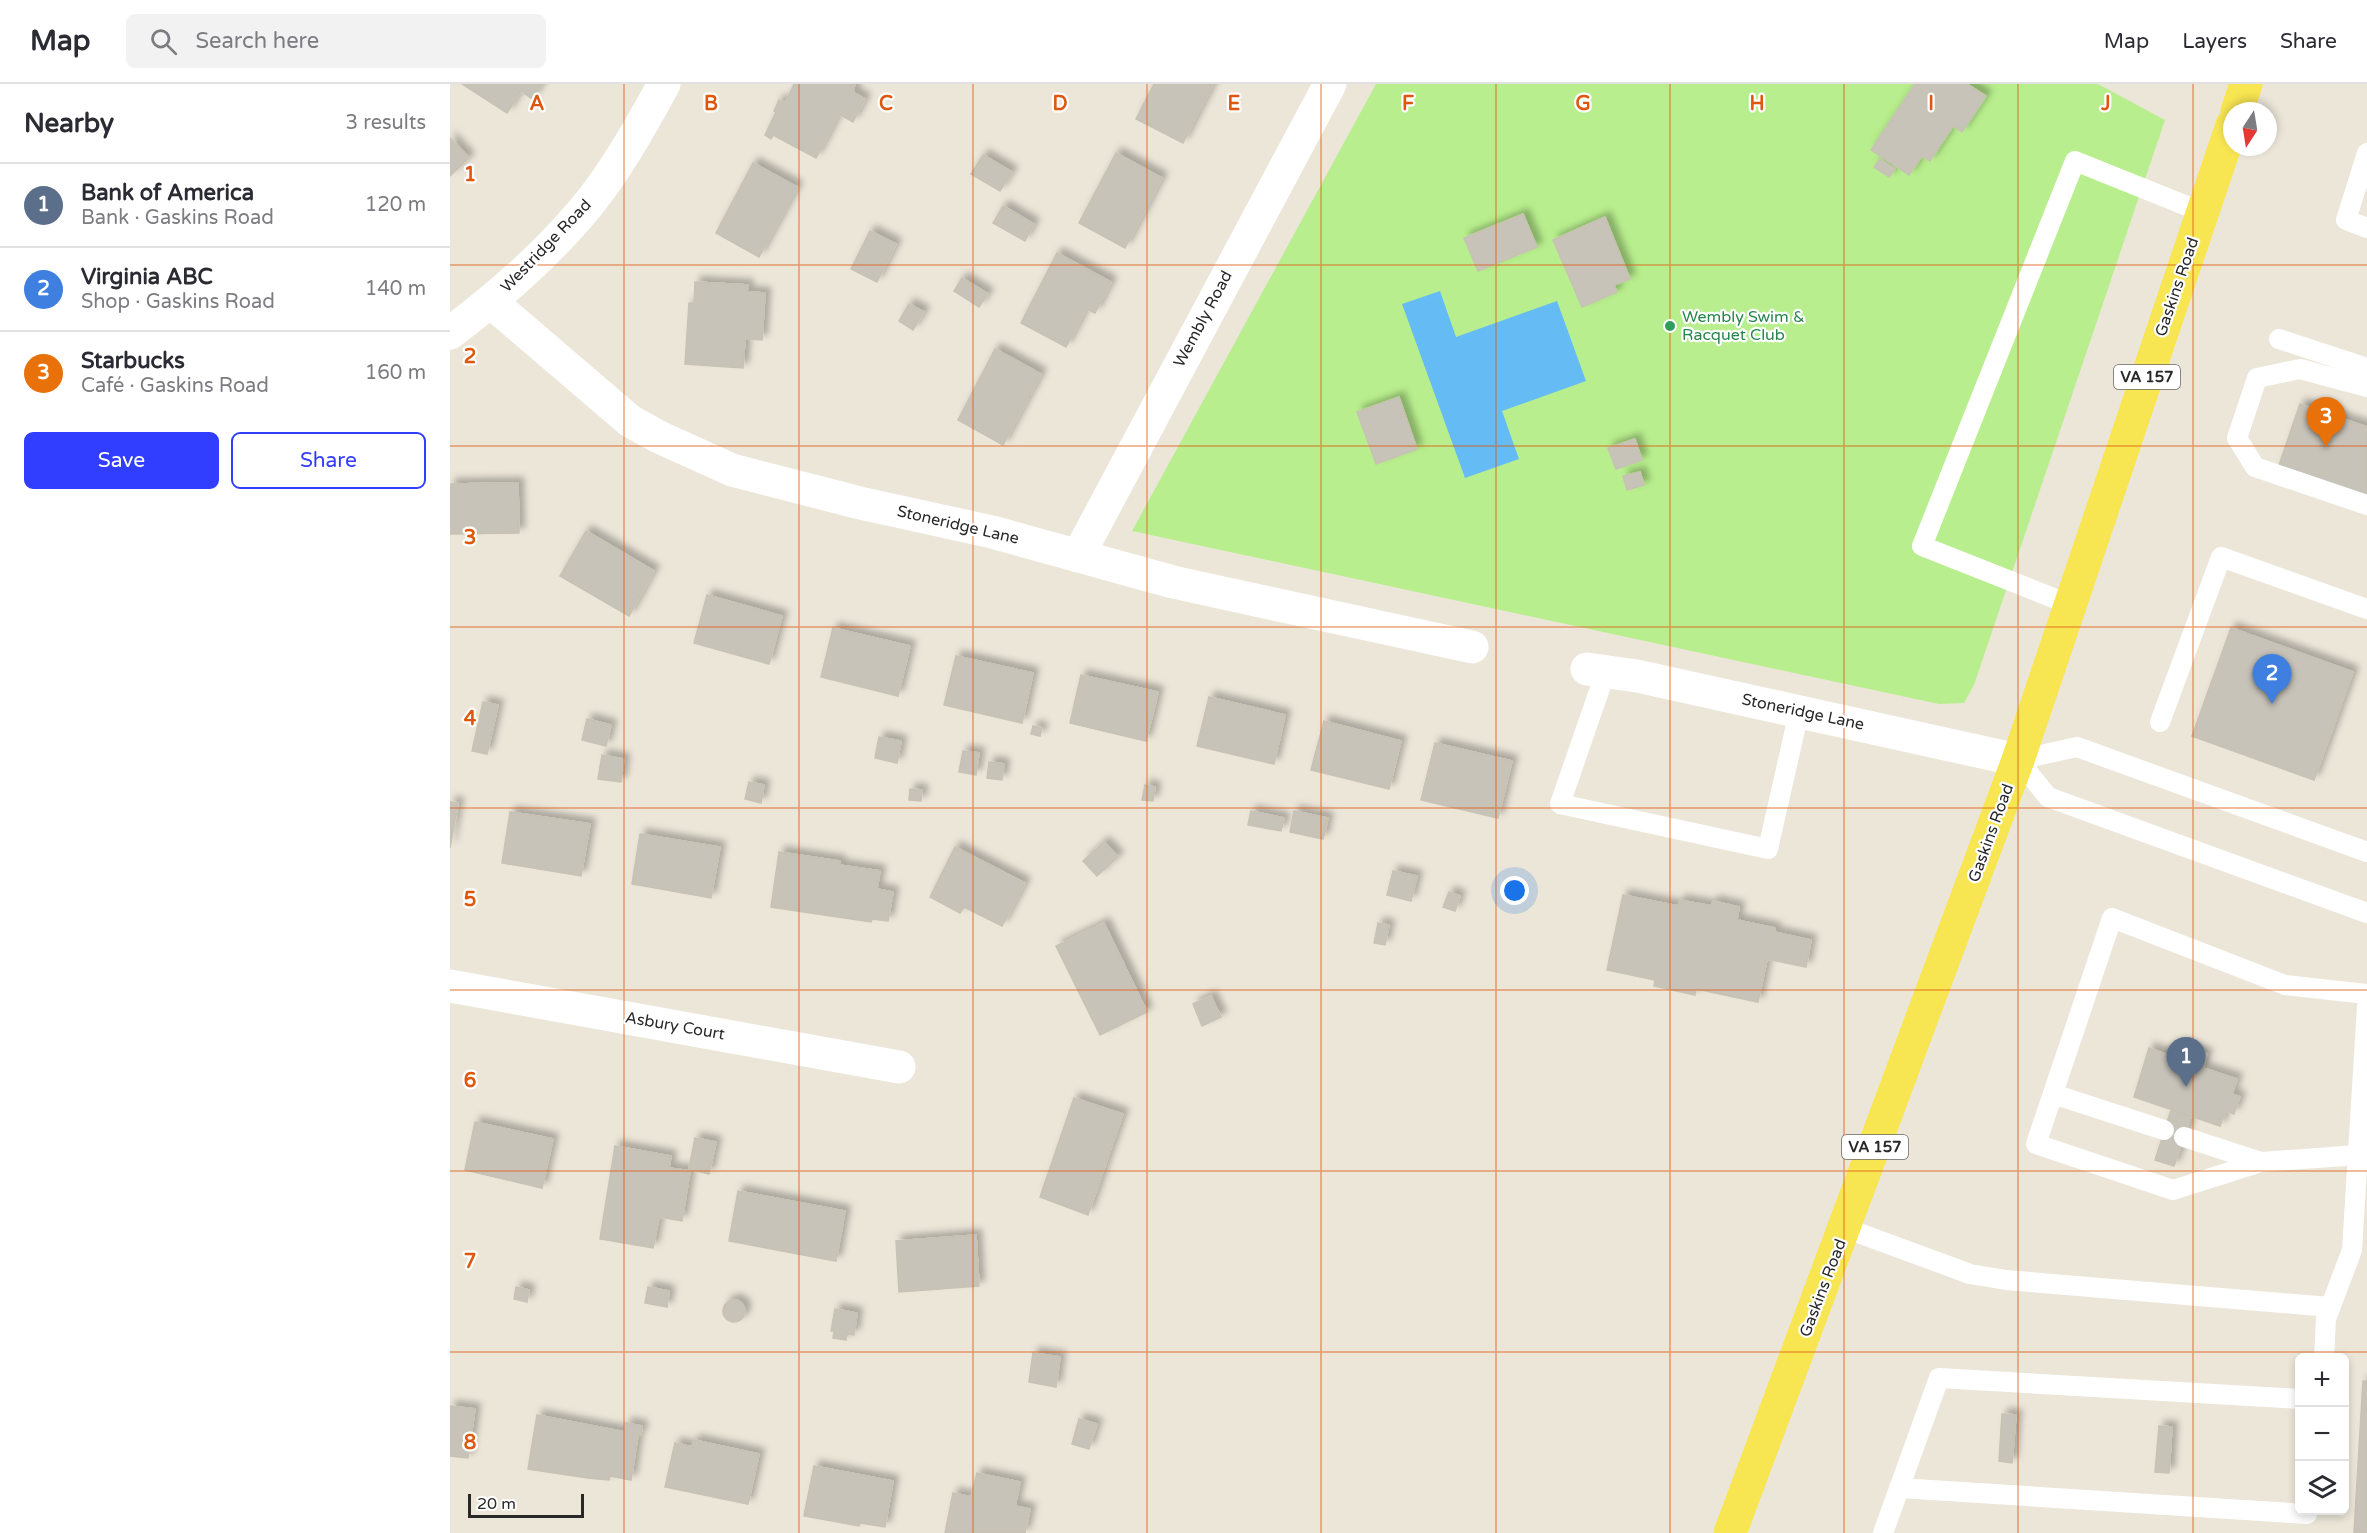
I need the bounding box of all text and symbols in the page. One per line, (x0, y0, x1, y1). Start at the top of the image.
search box (126, 14, 546, 68)
text: Map (30, 24, 90, 58)
icon: search (147, 25, 180, 58)
text: Search here (195, 28, 319, 54)
text: Map (2104, 29, 2149, 54)
text: Layers (2182, 29, 2247, 54)
text: Share (2280, 29, 2337, 54)
text: A (530, 92, 545, 116)
text: B (704, 92, 718, 116)
text: C (879, 92, 893, 116)
text: D (1052, 92, 1068, 116)
text: E (1228, 92, 1241, 116)
text: F (1402, 92, 1414, 116)
text: G (1575, 92, 1591, 116)
text: H (1749, 92, 1765, 116)
text: I (1928, 92, 1934, 116)
text: J (2100, 92, 2111, 116)
north arrow (2223, 102, 2277, 156)
text: Nearby (24, 108, 114, 139)
text: 3 results (346, 111, 426, 135)
text: 1 (464, 163, 476, 187)
text: Bank of America (81, 180, 254, 206)
text: 1 (37, 193, 50, 217)
text: 120 m (365, 193, 426, 217)
street label: Westridge Road (496, 195, 596, 297)
text: Bank · Gaskins Road (81, 206, 274, 230)
street label: Gaskins Road (2151, 235, 2203, 339)
text: Virginia ABC (81, 264, 213, 290)
street label: Wembly Road (1169, 267, 1237, 371)
text: 2 (37, 277, 50, 301)
text: 140 m (365, 277, 426, 301)
text: Shop · Gaskins Road (81, 290, 275, 314)
place label: Wembly Swim & Racquet Club (1682, 307, 1805, 345)
marker: Wembly Swim & Racquet Club (1663, 319, 1677, 333)
text: 2 (464, 345, 476, 369)
text: Starbucks (81, 348, 185, 374)
text: 3 (37, 361, 50, 385)
text: 160 m (365, 361, 426, 385)
road number: VA 157 (2114, 365, 2180, 389)
text: Café · Gaskins Road (81, 374, 269, 398)
pin: 3 (2306, 398, 2346, 447)
button: Save (24, 432, 219, 489)
button: Share (231, 432, 426, 489)
street label: Stoneridge Lane (895, 501, 1021, 549)
text: 3 (464, 526, 476, 550)
pin: 2 (2252, 654, 2292, 704)
street label: Stoneridge Lane (1740, 689, 1866, 735)
text: 4 (464, 707, 477, 731)
street label: Gaskins Road (1964, 781, 2018, 885)
your location (1500, 876, 1529, 905)
text: 5 (464, 888, 476, 912)
street label: Asbury Court (624, 1007, 726, 1045)
pin: 1 (2166, 1038, 2206, 1087)
text: 6 (464, 1069, 476, 1093)
road number: VA 157 (1842, 1135, 1908, 1159)
street label: Gaskins Road (1795, 1236, 1851, 1340)
text: 7 (464, 1250, 476, 1274)
map controls (2295, 1353, 2349, 1515)
button: + (2295, 1353, 2349, 1407)
button: − (2295, 1407, 2349, 1461)
text: 8 (464, 1431, 476, 1455)
button: layers (2295, 1461, 2349, 1515)
scale bar (468, 1491, 584, 1518)
text: 20 m (477, 1494, 516, 1514)

